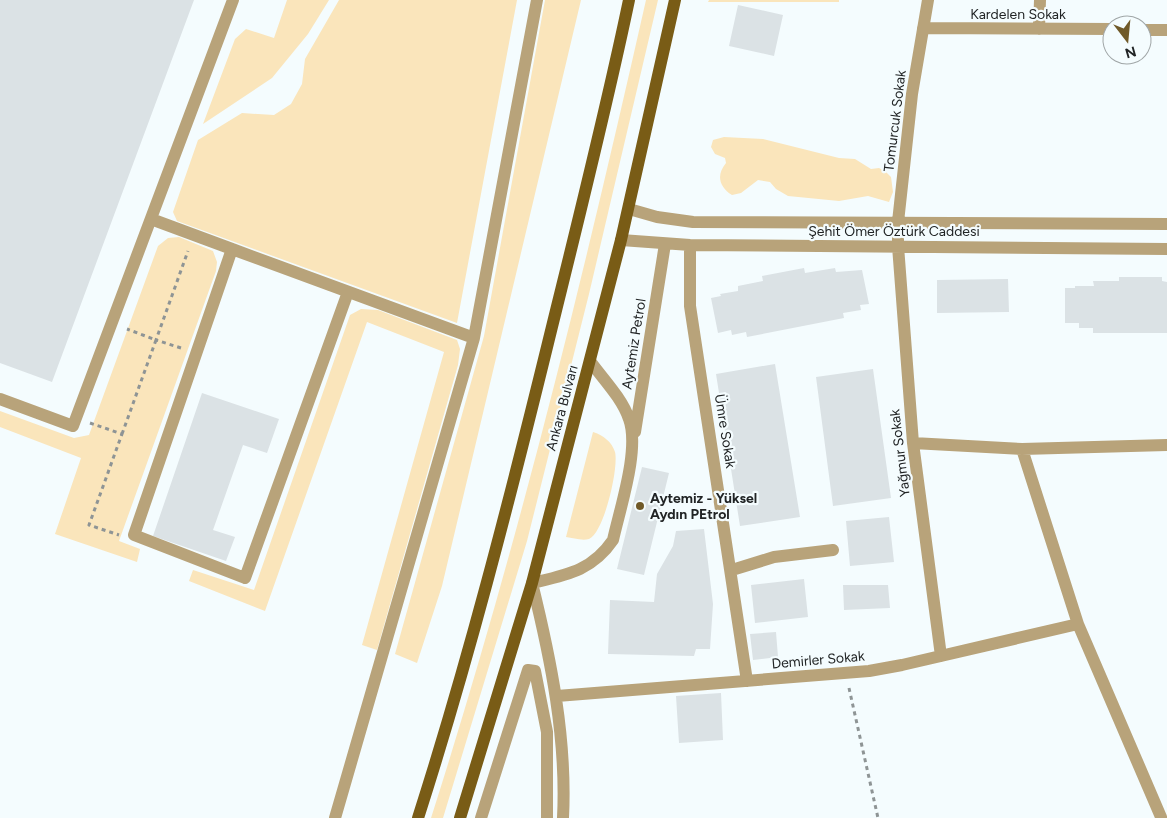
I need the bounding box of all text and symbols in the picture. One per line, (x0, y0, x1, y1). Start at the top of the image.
street label: Kardelen Sokak (970, 6, 1066, 23)
north arrow (1102, 15, 1152, 65)
text: N (1123, 42, 1138, 62)
street label: Tomurcuk Sokak (880, 69, 910, 173)
street label: Şehit Ömer Öztürk Caddesi (808, 223, 980, 240)
street label: Aytemiz Petrol (618, 297, 650, 391)
street label: Ankara Bulvarı (542, 363, 582, 453)
street label: Ümre Sokak (711, 393, 739, 470)
street label: Yağmur Sokak (886, 408, 914, 498)
place label: Aytemiz - Yüksel Aydın PEtrol (650, 490, 757, 523)
marker: Aytemiz - Yüksel Aydın PEtrol (634, 500, 646, 512)
street label: Demirler Sokak (771, 647, 865, 673)

